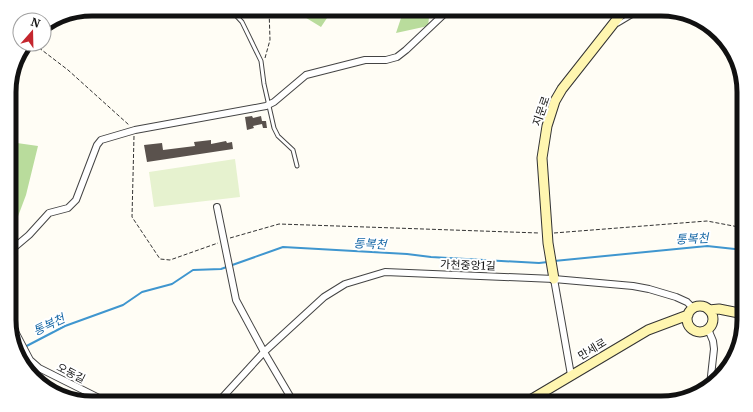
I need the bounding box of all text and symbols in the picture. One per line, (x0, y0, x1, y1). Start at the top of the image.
north arrow (12, 12, 52, 52)
text: N (29, 15, 42, 31)
street label: 지문로 (529, 94, 553, 128)
water label: 통복천 (675, 230, 711, 247)
water label: 통복천 (353, 235, 389, 252)
street label: 가천중앙1길 (440, 257, 496, 273)
water label: 통복천 (31, 310, 69, 339)
street label: 만세로 (575, 335, 609, 363)
street label: 오동길 (54, 360, 88, 386)

